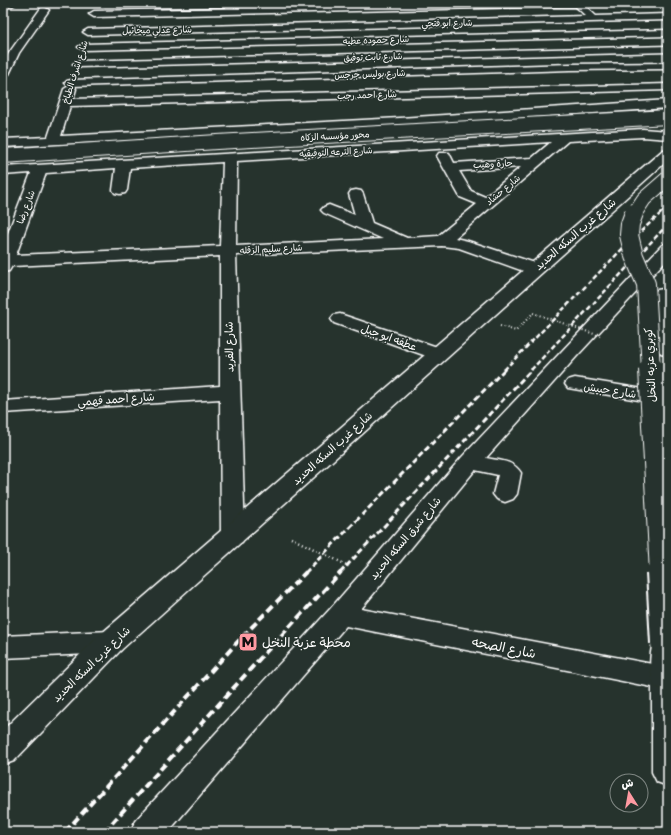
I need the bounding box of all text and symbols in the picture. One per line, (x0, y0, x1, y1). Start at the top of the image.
street label: شارع ابو فتحي (421, 18, 473, 32)
street label: شارع عدلي ميخائيل (122, 24, 192, 40)
street label: شارع حموده عطيه (343, 34, 409, 47)
street label: شارع اشرف الطباخ (60, 39, 91, 105)
street label: شارع ثابت توفيق (343, 51, 403, 64)
street label: شارع بوليس جرجس (334, 68, 406, 81)
street label: شارع احمد رجب (337, 89, 397, 102)
street label: محور مؤسسه الزكاه (300, 129, 370, 144)
street label: شارع الترعه التوفيقيه (299, 145, 373, 160)
street label: حارة وهيب (473, 158, 513, 171)
street label: شارع حشاد (484, 173, 523, 208)
street label: شارع رضا (15, 189, 38, 225)
street label: شارع غرب السكه الحديد (532, 196, 620, 275)
street label: شارع سليم الزقله (239, 242, 303, 258)
street label: شارع الفريد (223, 321, 238, 372)
street label: عطفه ابو جبل (359, 321, 418, 354)
street label: كوبري عزبه النخل (642, 327, 661, 402)
street label: شارع حبيش (582, 380, 637, 403)
street label: شارع احمد فهمي (77, 390, 155, 413)
street label: شارع غرب السكه الحديد (290, 409, 376, 489)
street label: شارع شرق السكه الحديد (367, 494, 445, 584)
street label: شارع غرب السكه الحديد (50, 624, 134, 706)
metro station icon: محطة عزبة النخل (237, 631, 259, 653)
street label: شارع الصحه (470, 634, 537, 663)
place label: محطة عزبة النخل (262, 635, 351, 651)
north arrow (609, 773, 649, 813)
text: ش (620, 776, 634, 791)

